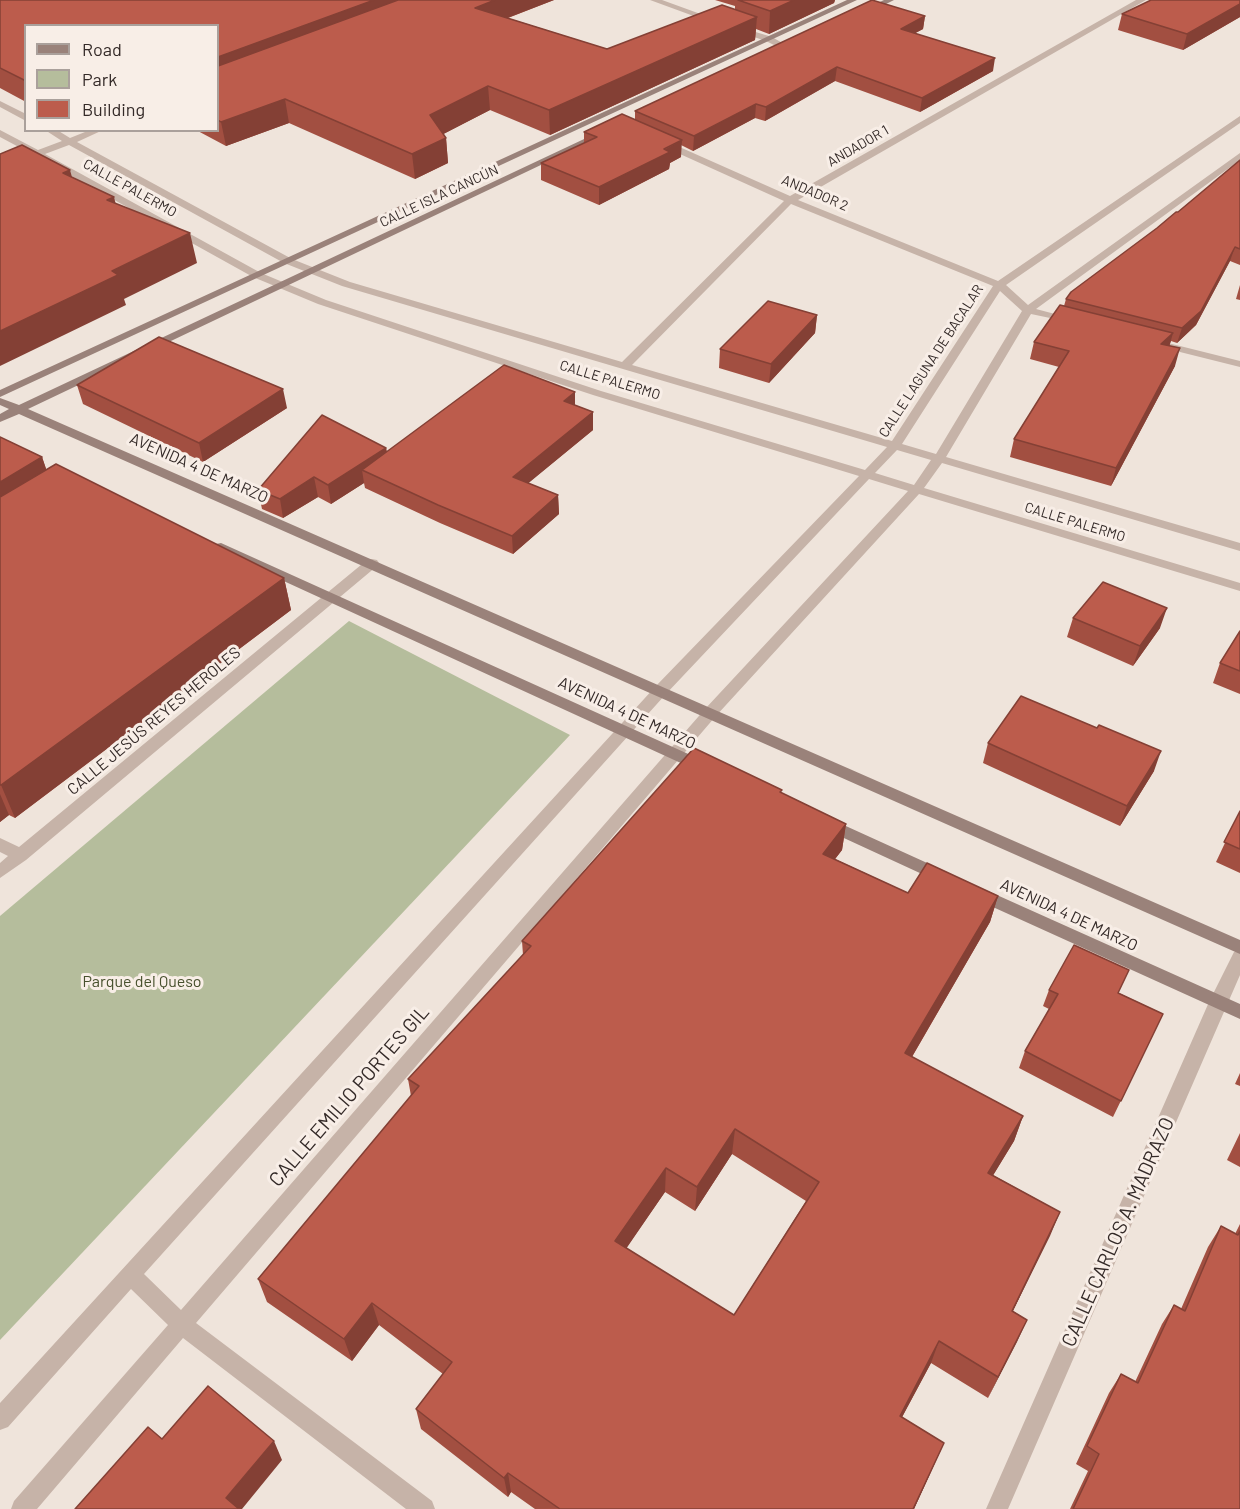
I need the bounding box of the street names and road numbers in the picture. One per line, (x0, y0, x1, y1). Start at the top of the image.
street label: ANDADOR 1 (824, 122, 892, 170)
street label: CALLE PALERMO (80, 155, 180, 221)
street label: CALLE ISLA CANCÚN (377, 161, 501, 231)
street label: ANDADOR 2 (779, 171, 851, 215)
street label: CALLE LAGUNA DE BACALAR (875, 281, 987, 441)
street label: CALLE PALERMO (558, 357, 662, 403)
street label: AVENIDA 4 DE MARZO (127, 429, 271, 507)
street label: CALLE PALERMO (1023, 499, 1127, 545)
street label: CALLE JESÚS REYES HEROLES (63, 643, 245, 799)
street label: AVENIDA 4 DE MARZO (555, 673, 699, 753)
street label: AVENIDA 4 DE MARZO (997, 875, 1141, 955)
street label: CALLE EMILIO PORTES GIL (264, 1001, 434, 1191)
street label: CALLE CARLOS A. MADRAZO (1057, 1114, 1179, 1350)

